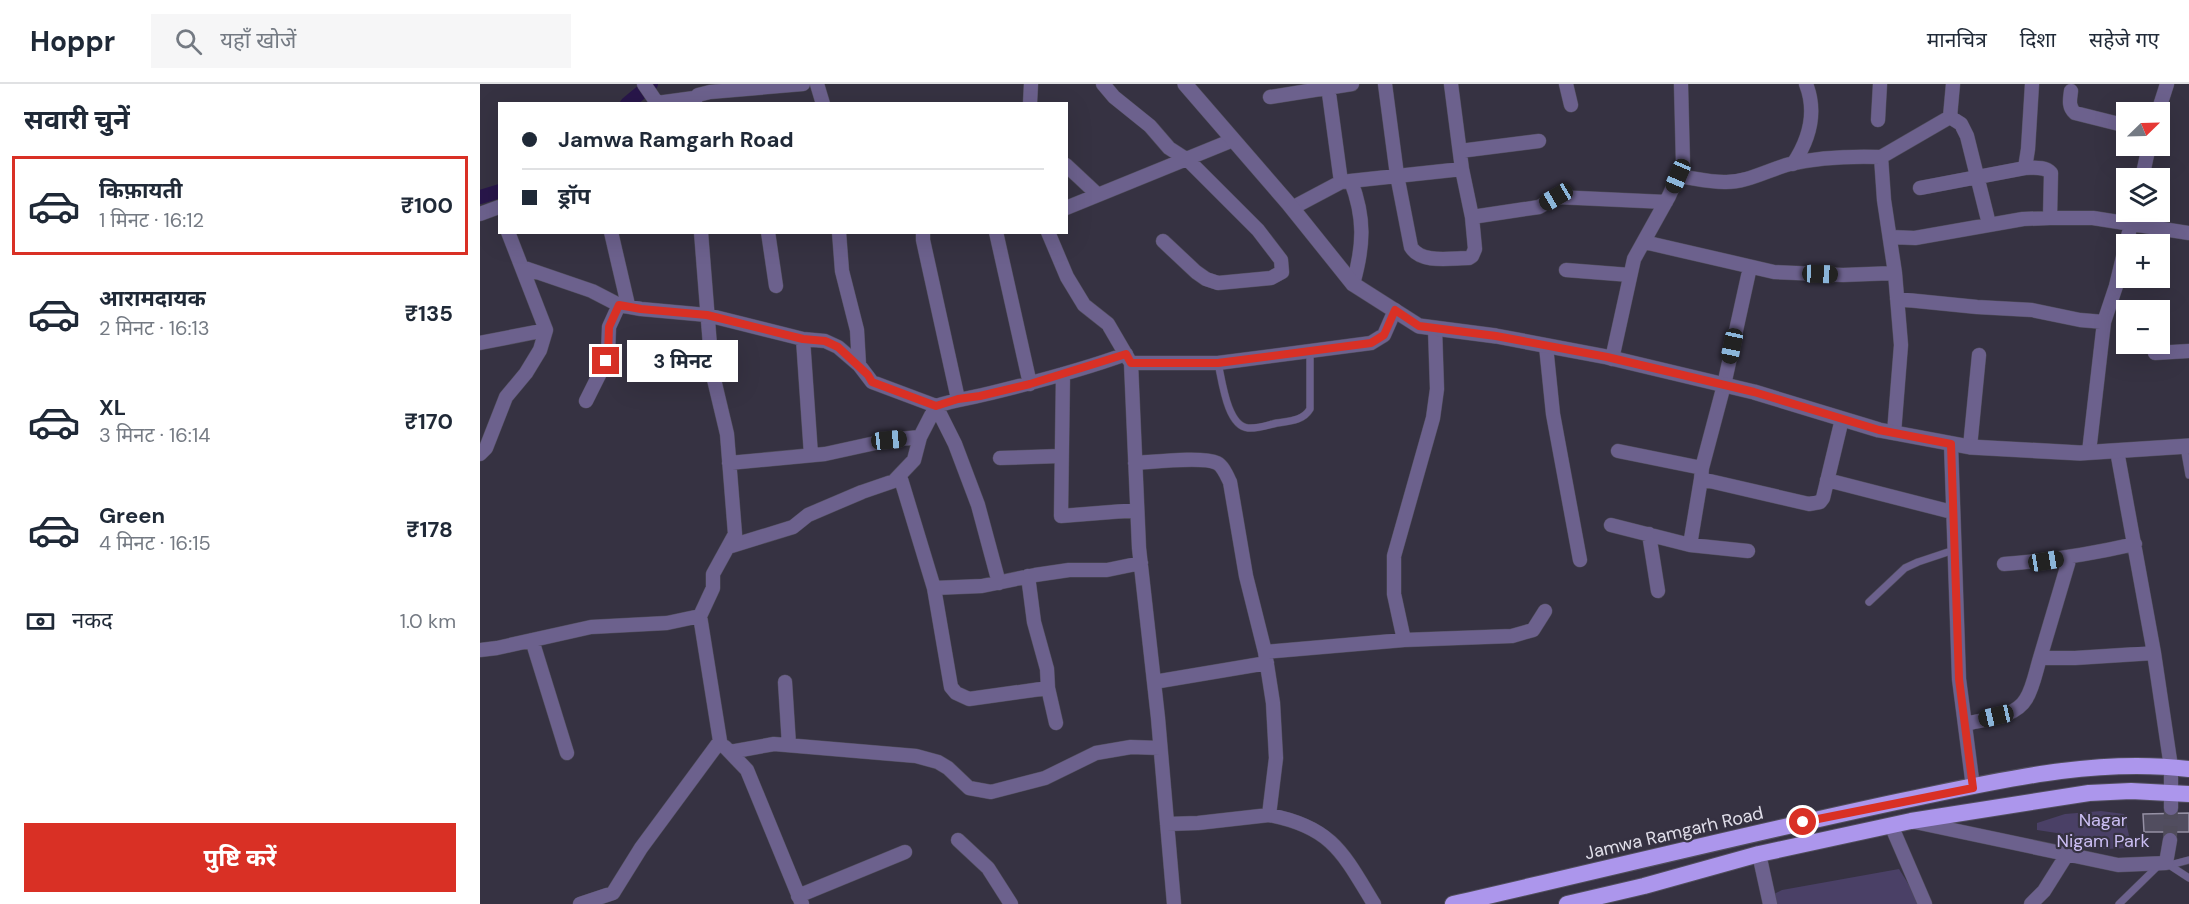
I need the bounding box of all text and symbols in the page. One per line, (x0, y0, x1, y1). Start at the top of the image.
search box (151, 14, 571, 68)
text: Hoppr (30, 23, 115, 60)
icon: search (172, 25, 205, 58)
text: यहाँ खोजें (220, 26, 296, 55)
text: मानचित्र (1927, 26, 1987, 54)
text: दिशा (2020, 26, 2056, 54)
text: सहेजे गए (2089, 26, 2159, 54)
text: सवारी चुनें (24, 102, 130, 137)
north arrow (2116, 102, 2170, 156)
map controls (2116, 102, 2170, 354)
text: Jamwa Ramgarh Road (558, 125, 794, 154)
car (1663, 156, 1693, 196)
button: layers (2116, 168, 2170, 222)
text: किफ़ायती (99, 176, 183, 205)
icon: car (27, 179, 81, 233)
car (1536, 180, 1576, 214)
text: ड्रॉप (558, 182, 591, 211)
text: ₹100 (400, 191, 453, 220)
text: 1 मिनट · 16:12 (99, 207, 204, 233)
button: + (2116, 234, 2170, 288)
car (1802, 264, 1838, 284)
text: आरामदायक (99, 284, 206, 313)
icon: car (27, 287, 81, 341)
text: ₹135 (405, 299, 453, 328)
button: − (2116, 300, 2170, 354)
text: 2 मिनट · 16:13 (99, 315, 210, 341)
car (1719, 327, 1745, 365)
callout: 3 मिनट (627, 340, 738, 382)
route end (592, 347, 619, 374)
text: 3 मिनट (653, 348, 712, 374)
text: XL (99, 393, 126, 422)
icon: car (27, 395, 81, 449)
text: ₹170 (404, 407, 453, 436)
text: 3 मिनट · 16:14 (99, 422, 210, 448)
car (870, 429, 908, 451)
text: Green (99, 501, 165, 530)
icon: car (27, 503, 81, 557)
text: ₹178 (406, 515, 453, 544)
text: 4 मिनट · 16:15 (99, 530, 211, 556)
car (2027, 549, 2065, 573)
icon: cash (24, 605, 57, 638)
text: नकद (72, 606, 113, 635)
text: 1.0 km (400, 608, 456, 634)
car (1976, 703, 2016, 729)
street label: Jamwa Ramgarh Road (1582, 801, 1766, 865)
route start (1789, 808, 1816, 835)
park label: Nagar Nigam Park (2057, 808, 2149, 853)
button: पुष्टि करें (24, 823, 456, 892)

